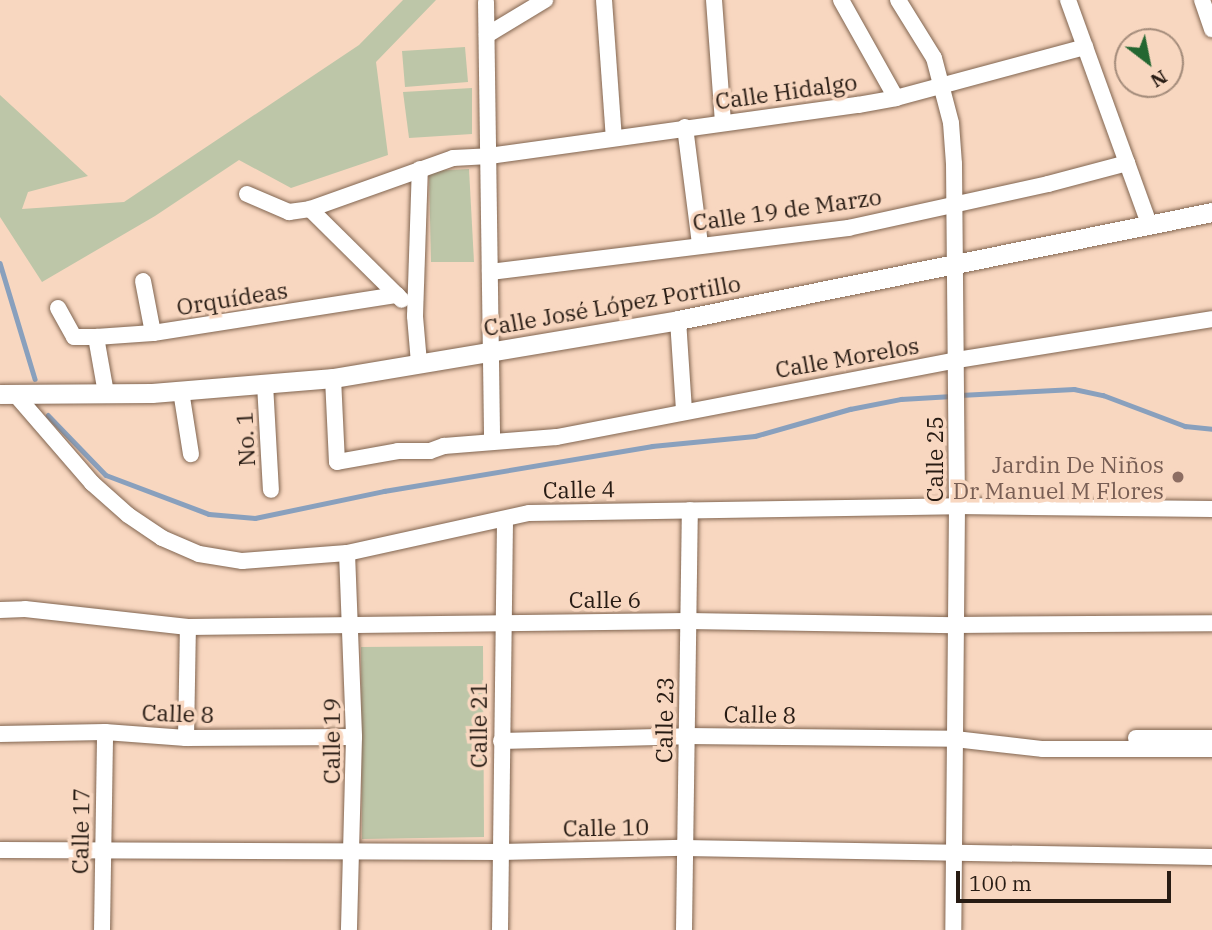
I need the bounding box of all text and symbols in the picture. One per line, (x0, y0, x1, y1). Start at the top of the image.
north arrow (1114, 28, 1184, 98)
text: N (1146, 65, 1172, 93)
street label: Calle Hidalgo (713, 67, 859, 115)
street label: Calle 19 de Marzo (691, 182, 883, 236)
street label: Calle José López Portillo (481, 269, 743, 341)
street label: Orquídeas (174, 276, 290, 320)
street label: Calle Morelos (773, 331, 921, 383)
street label: No. 1 (230, 411, 260, 467)
street label: Calle 25 (920, 416, 948, 502)
place label: Jardin De Niños Dr Manuel M Flores (953, 450, 1164, 504)
marker: Jardin De Niños Dr Manuel M Flores (1170, 469, 1186, 485)
street label: Calle 4 (543, 475, 615, 503)
street label: Calle 6 (569, 585, 641, 613)
street label: Calle 23 (649, 677, 679, 763)
street label: Calle 21 (464, 682, 492, 768)
street label: Calle 8 (141, 698, 215, 728)
street label: Calle 19 (317, 698, 345, 784)
street label: Calle 8 (724, 700, 796, 728)
street label: Calle 17 (65, 788, 95, 874)
street label: Calle 10 (563, 812, 649, 842)
scale bar (960, 856, 1175, 900)
text: 100 m (969, 869, 1032, 897)

